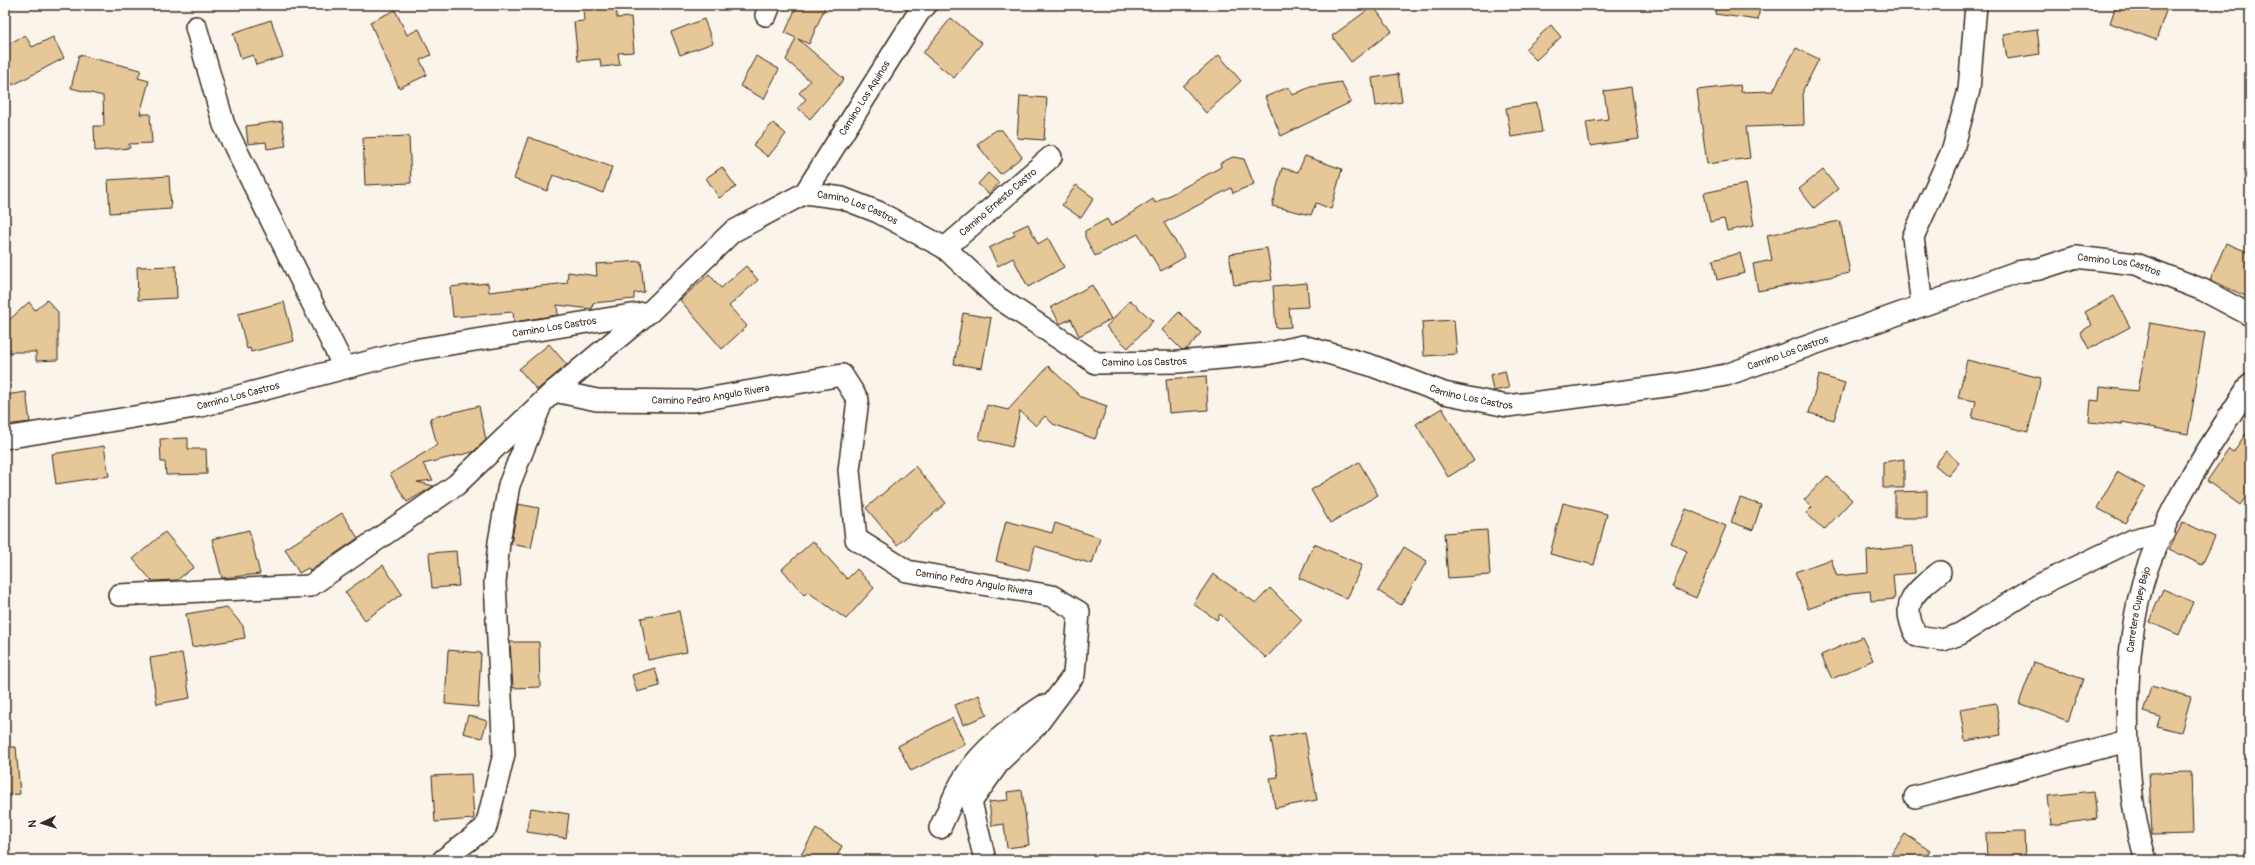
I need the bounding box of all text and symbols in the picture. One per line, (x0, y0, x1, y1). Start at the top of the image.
street label: Camino Los Aquinos (837, 58, 893, 138)
street label: Camino Ernesto Castro (957, 165, 1040, 239)
street label: Camino Los Castros (816, 189, 900, 228)
street label: Camino Los Castros (2077, 251, 2163, 279)
street label: Camino Los Castros (511, 315, 598, 340)
street label: Camino Los Castros (1746, 333, 1831, 373)
street label: Camino Los Castros (1102, 355, 1188, 369)
street label: Camino Los Castros (196, 379, 281, 413)
street label: Camino Pedro Angulo Rivera (652, 382, 771, 407)
street label: Camino Los Castros (1428, 382, 1514, 412)
street label: Carretera Cupey Bajo (2125, 564, 2154, 653)
street label: Camino Pedro Angulo Rivera (914, 567, 1034, 599)
north arrow (22, 803, 62, 843)
text: N (26, 819, 39, 828)

